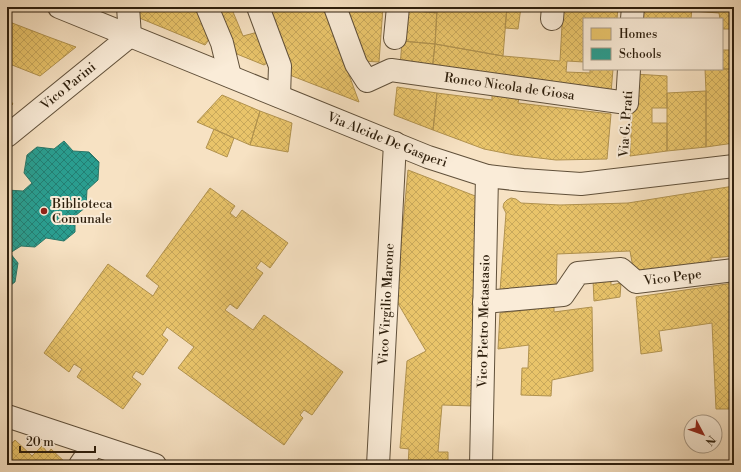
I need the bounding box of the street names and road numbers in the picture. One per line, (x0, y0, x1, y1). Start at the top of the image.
street label: Vico Parini (37, 59, 99, 114)
street label: Ronco Nicola de Giosa (443, 70, 576, 104)
street label: Via G. Prati (616, 90, 636, 159)
street label: Via Alcide De Gasperi (324, 108, 449, 171)
street label: Vico Virgilio Marone (375, 242, 398, 367)
street label: Vico Pietro Metastasio (475, 254, 493, 389)
street label: Vico Pepe (642, 266, 703, 289)

